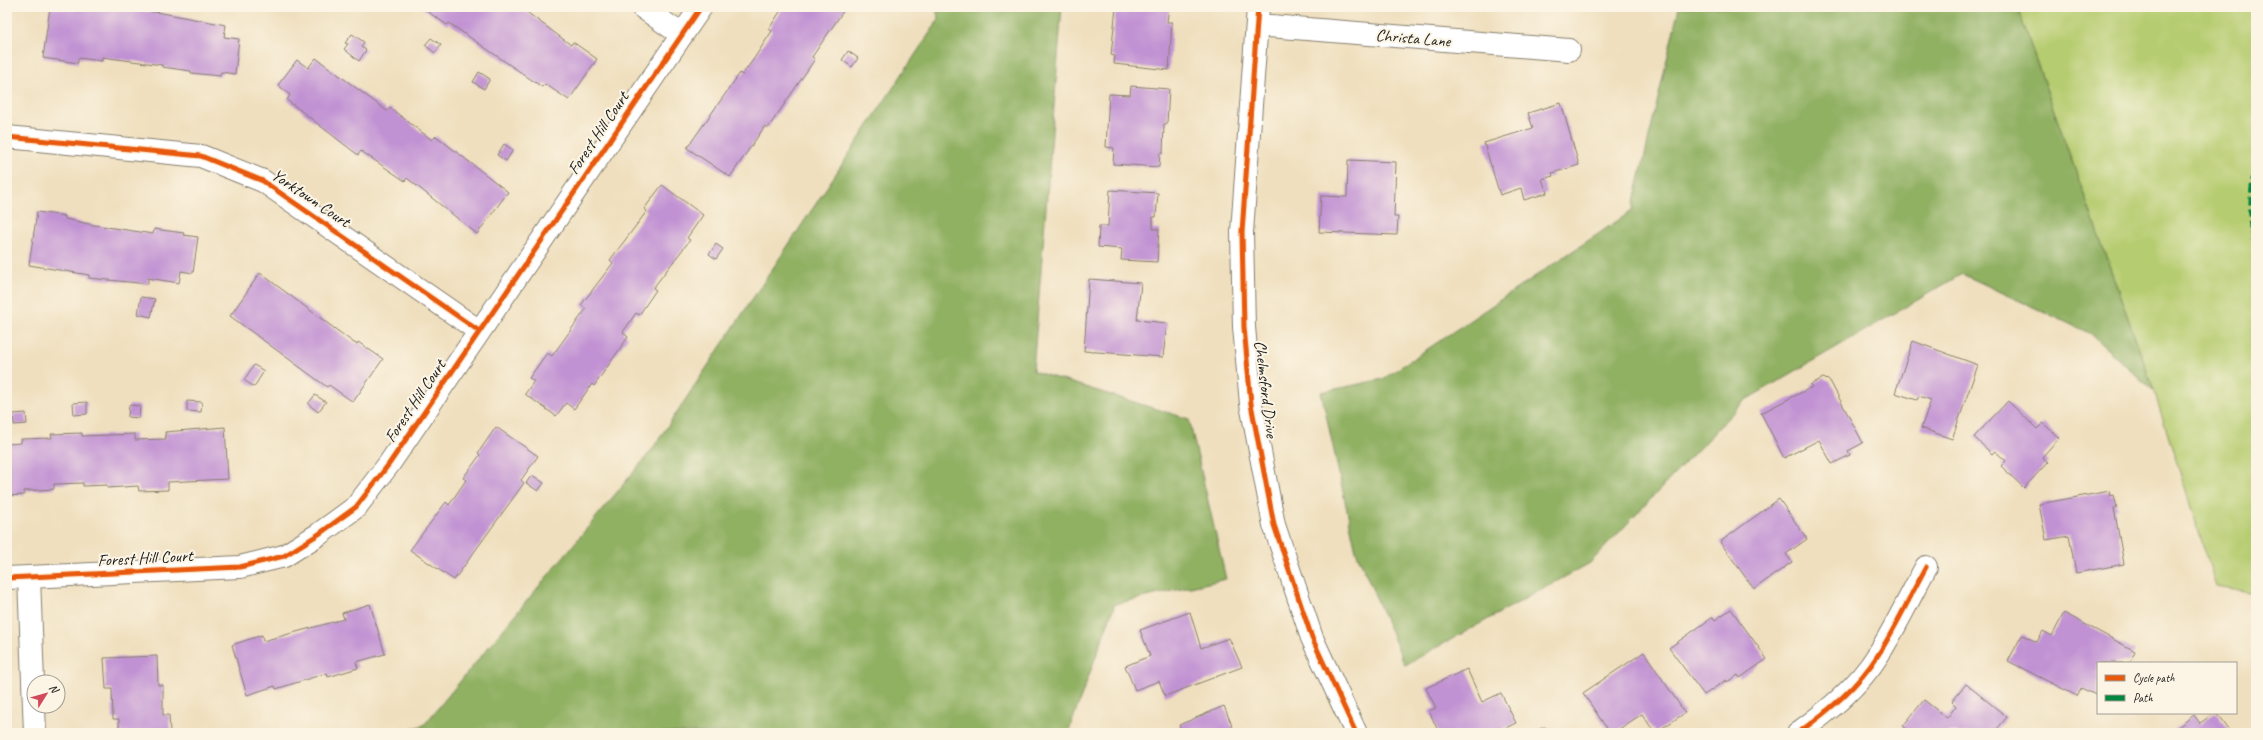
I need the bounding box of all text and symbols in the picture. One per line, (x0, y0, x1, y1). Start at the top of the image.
street label: Christa Lane (1375, 24, 1453, 52)
street label: Forest Hill Court (563, 86, 635, 178)
street label: Yorktown Court (268, 164, 356, 233)
street label: Chelmsford Drive (1250, 339, 1283, 440)
street label: Forest Hill Court (380, 354, 452, 446)
street label: Forest Hill Court (97, 545, 196, 571)
legend (2097, 662, 2237, 714)
text: Cycle path (2133, 670, 2175, 686)
north arrow (26, 674, 66, 714)
text: N (46, 681, 63, 697)
text: Path (2133, 690, 2153, 706)

